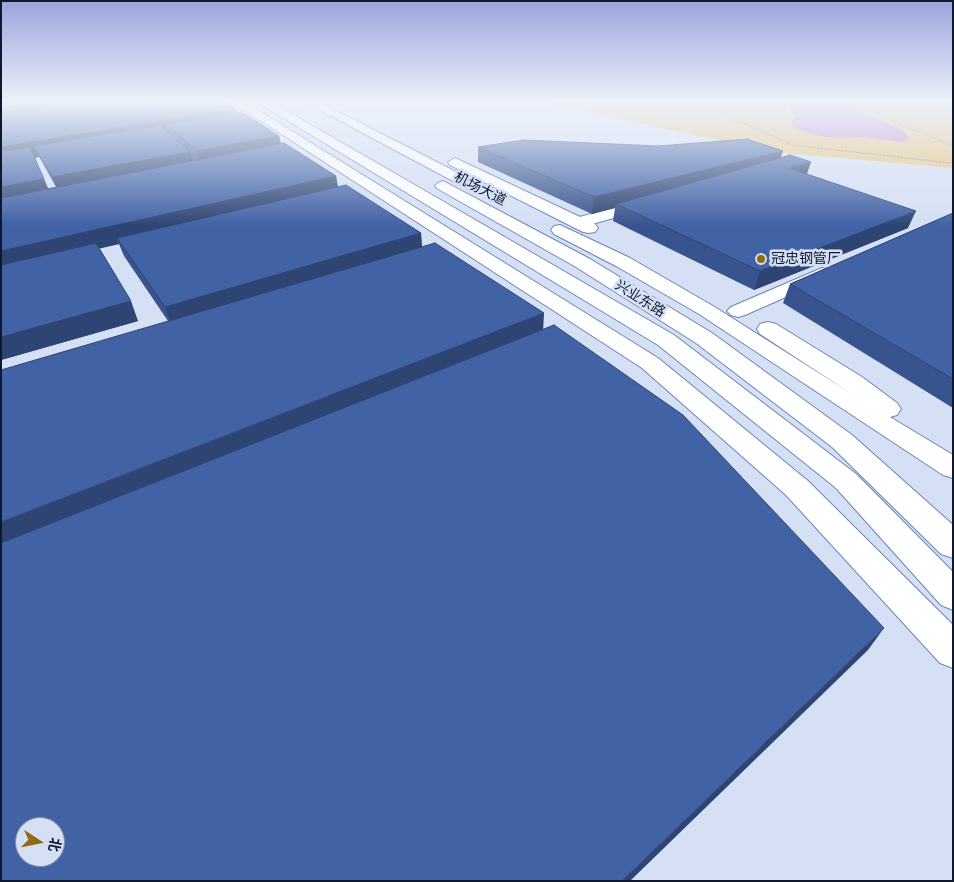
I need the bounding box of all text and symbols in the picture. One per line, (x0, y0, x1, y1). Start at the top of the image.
street label: 机场大道 (451, 169, 509, 209)
place label: 冠忠钢管厂 (771, 251, 841, 267)
marker: 冠忠钢管厂 (755, 253, 767, 265)
street label: 兴业东路 (612, 277, 668, 321)
north arrow (15, 817, 65, 867)
text: 北 (45, 836, 64, 853)

